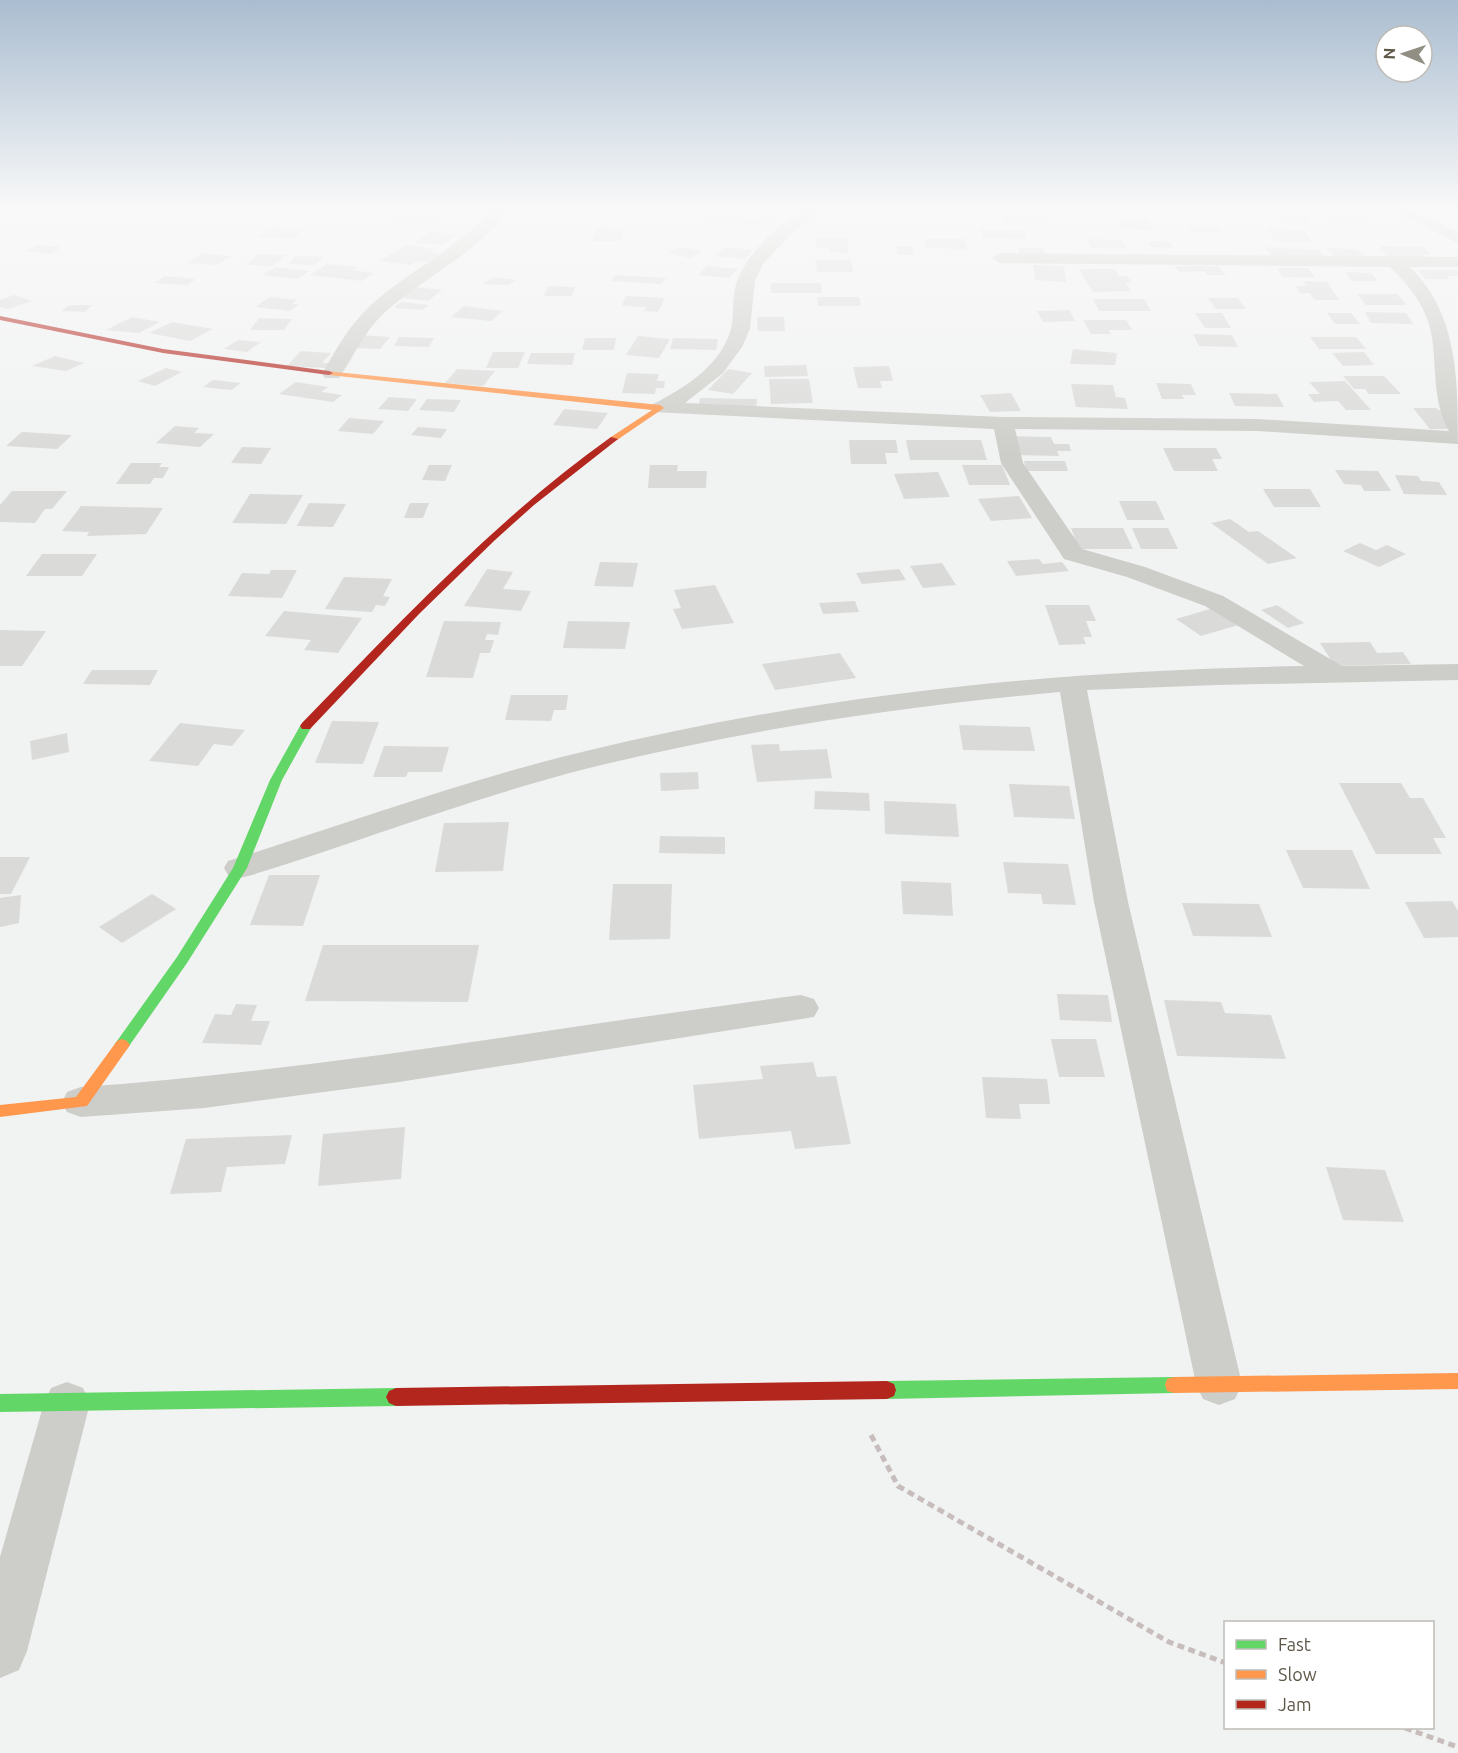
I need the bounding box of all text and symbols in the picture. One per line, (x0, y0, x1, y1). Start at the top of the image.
north arrow (1374, 24, 1434, 84)
text: N (1380, 47, 1398, 60)
legend (1224, 1621, 1434, 1729)
text: Fast (1278, 1634, 1311, 1654)
text: Slow (1278, 1664, 1317, 1684)
text: Jam (1278, 1694, 1312, 1714)

